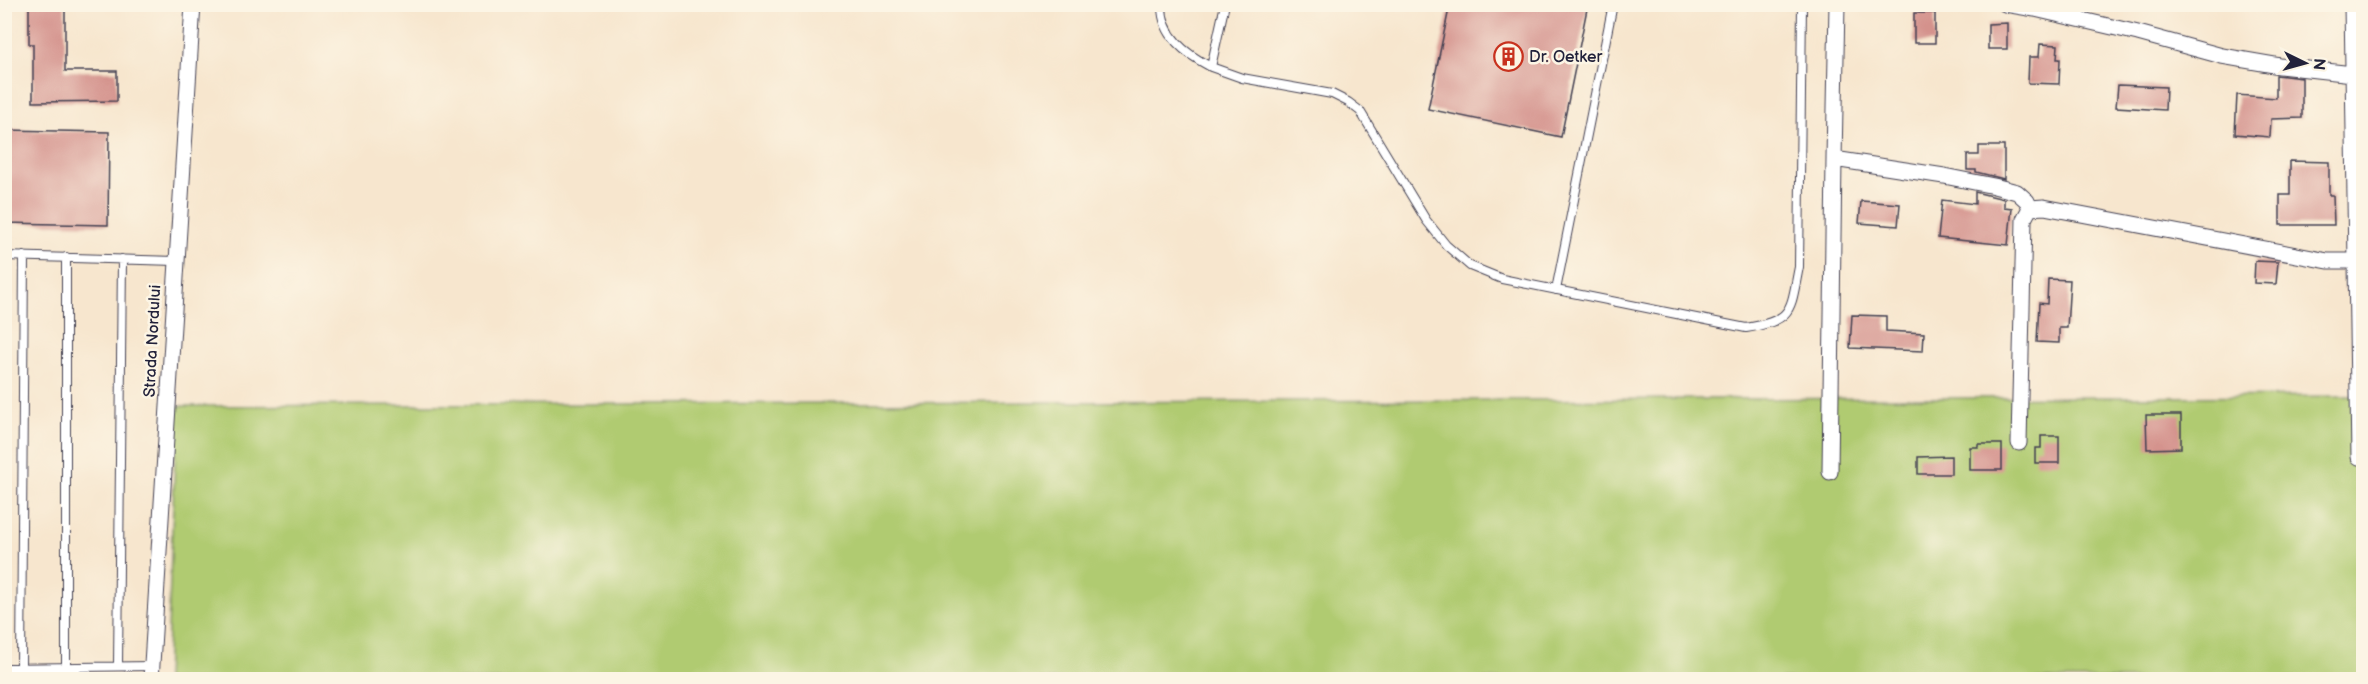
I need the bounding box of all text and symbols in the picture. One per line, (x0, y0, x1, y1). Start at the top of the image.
north arrow (2275, 33, 2335, 93)
building icon: Dr. Oetker (1492, 41, 1524, 73)
place label: Dr. Oetker (1529, 48, 1602, 67)
text: N (2308, 57, 2328, 71)
street label: Strada Nordului (141, 284, 165, 398)

